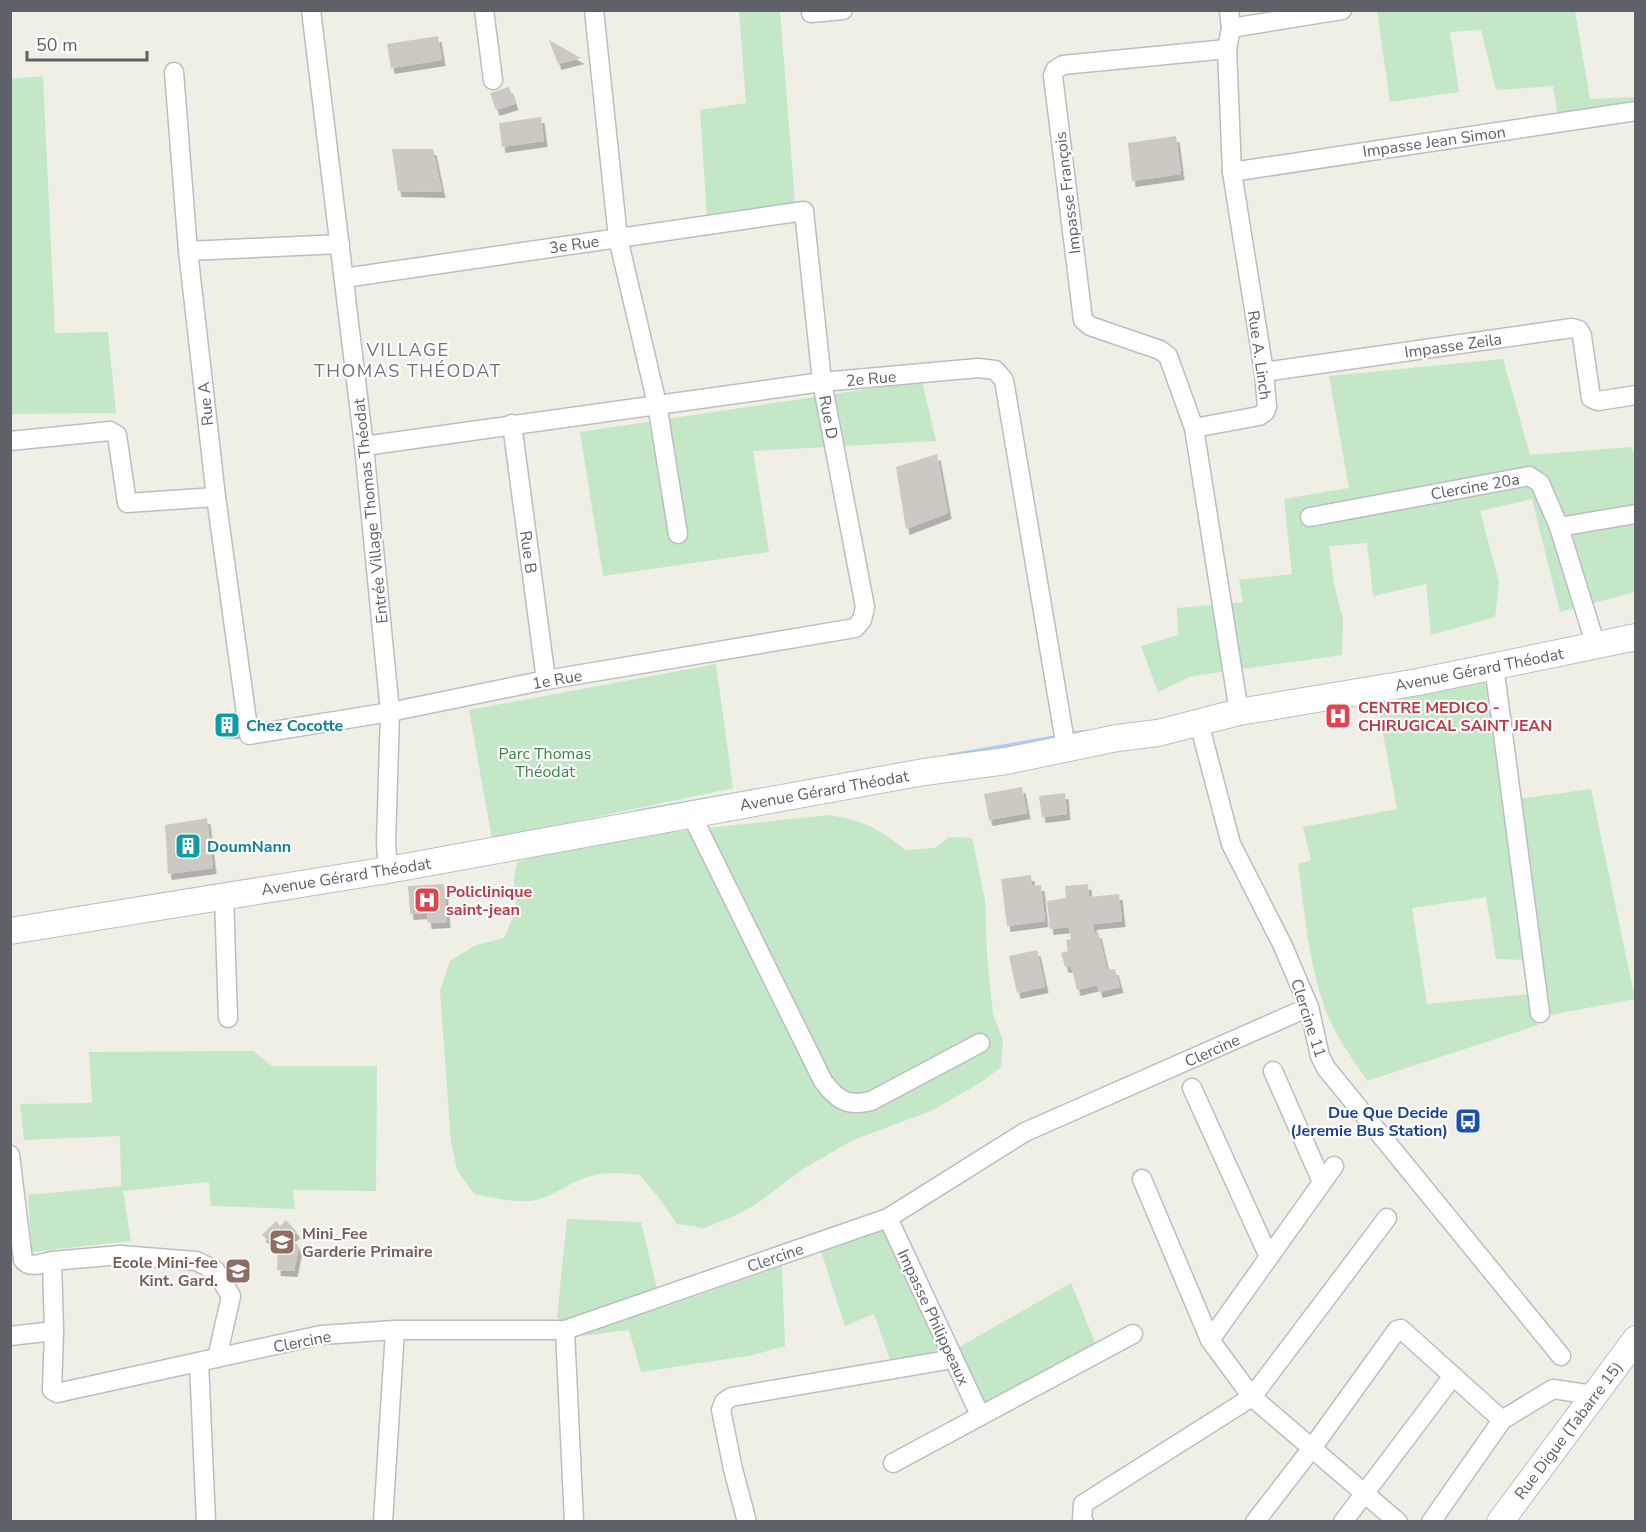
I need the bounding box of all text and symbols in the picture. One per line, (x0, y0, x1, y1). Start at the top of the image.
scale bar (27, 24, 147, 62)
text: 50 m (36, 33, 78, 57)
street label: Impasse Jean Simon (1361, 121, 1507, 163)
street label: Impasse François (1050, 130, 1086, 255)
street label: 3e Rue (548, 231, 601, 259)
street label: Rue A. Linch (1242, 309, 1276, 401)
street label: Impasse Zeila (1403, 328, 1503, 364)
district label: VILLAGE THOMAS THÉODAT (314, 338, 502, 383)
street label: 2e Rue (845, 366, 897, 392)
street label: Rue A (193, 381, 219, 427)
street label: Rue D (813, 393, 843, 441)
street label: Entrée Village Thomas Théodat (348, 397, 394, 625)
street label: Clercine 20a (1429, 468, 1521, 506)
street label: Rue B (514, 529, 542, 575)
street label: Avenue Gérard Théodat (1393, 643, 1566, 697)
street label: 1e Rue (530, 665, 584, 695)
place label: CENTRE MEDICO - CHIRUGICAL SAINT JEAN (1358, 697, 1552, 737)
hospital icon: CENTRE MEDICO - CHIRUGICAL SAINT JEAN (1323, 701, 1353, 731)
building icon: Chez Cocotte (212, 710, 242, 740)
place label: Chez Cocotte (246, 715, 343, 737)
park label: Parc Thomas Théodat (499, 743, 591, 783)
street label: Avenue Gérard Théodat (738, 765, 911, 817)
building icon: DoumNann (173, 831, 203, 861)
place label: DoumNann (207, 836, 291, 858)
street label: Avenue Gérard Théodat (260, 853, 433, 901)
place label: Policlinique saint-jean (446, 881, 532, 921)
hospital icon: Policlinique saint-jean (412, 885, 442, 915)
street label: Clercine 11 (1285, 976, 1331, 1061)
street label: Clercine (1181, 1029, 1244, 1073)
place label: Due Que Decide (Jeremie Bus Station) (1290, 1102, 1448, 1142)
bus stop icon: Due Que Decide (Jeremie Bus Station) (1453, 1106, 1483, 1136)
place label: Mini_Fee Garderie Primaire (302, 1223, 433, 1263)
school or university icon: Mini_Fee Garderie Primaire (267, 1227, 297, 1257)
street label: Clercine (744, 1238, 806, 1278)
street label: Impasse Philippeaux (892, 1246, 975, 1390)
place label: Ecole Mini-fee Kint. Gard. (113, 1252, 218, 1292)
school or university icon: Ecole Mini-fee Kint. Gard. (223, 1256, 253, 1286)
street label: Clercine (271, 1326, 333, 1358)
street label: Rue Digue (Tabarre 15) (1510, 1357, 1628, 1504)

